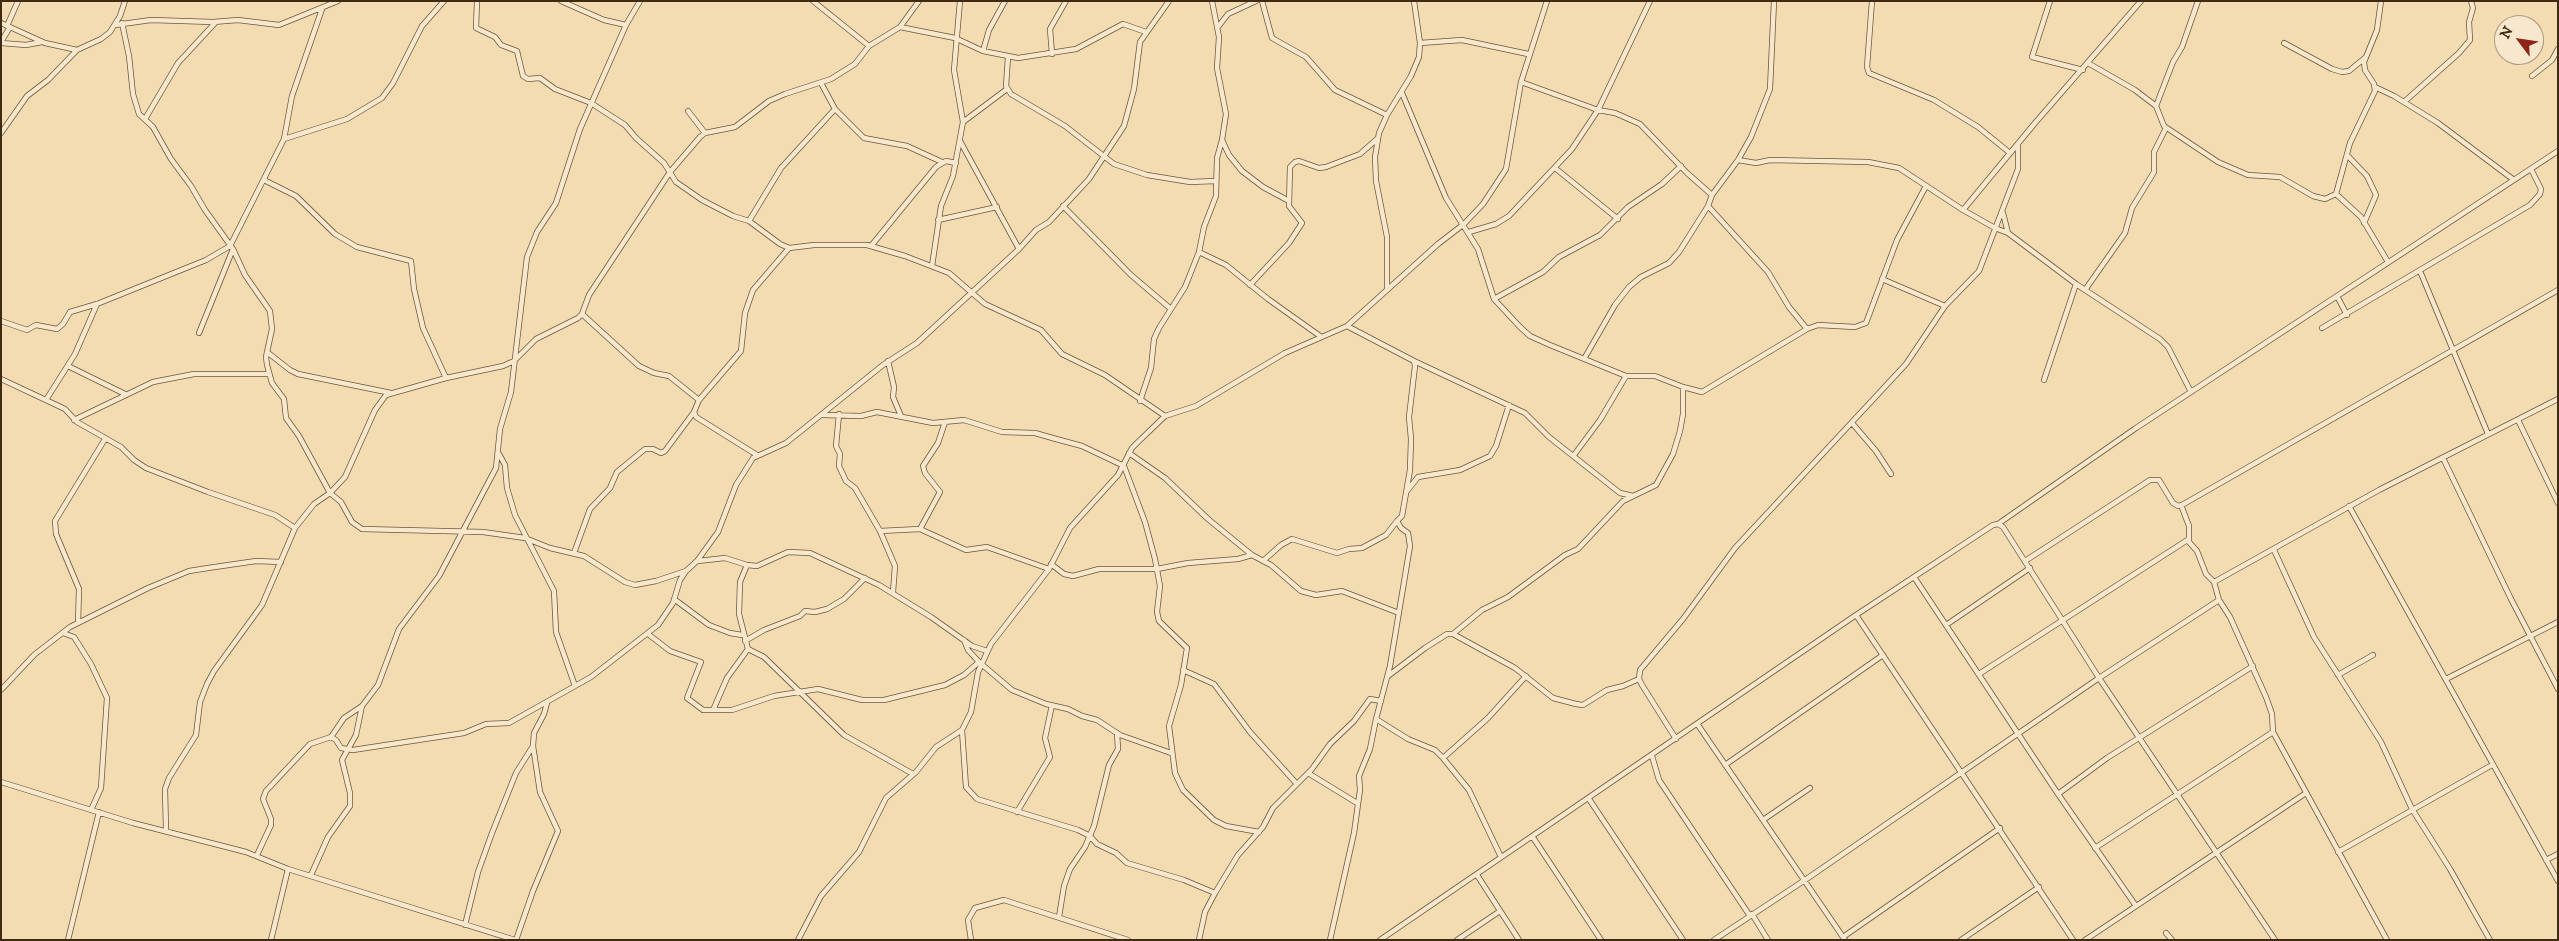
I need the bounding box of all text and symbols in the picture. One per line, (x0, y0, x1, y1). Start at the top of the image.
north arrow (2494, 15, 2544, 65)
text: N (2496, 23, 2518, 42)

